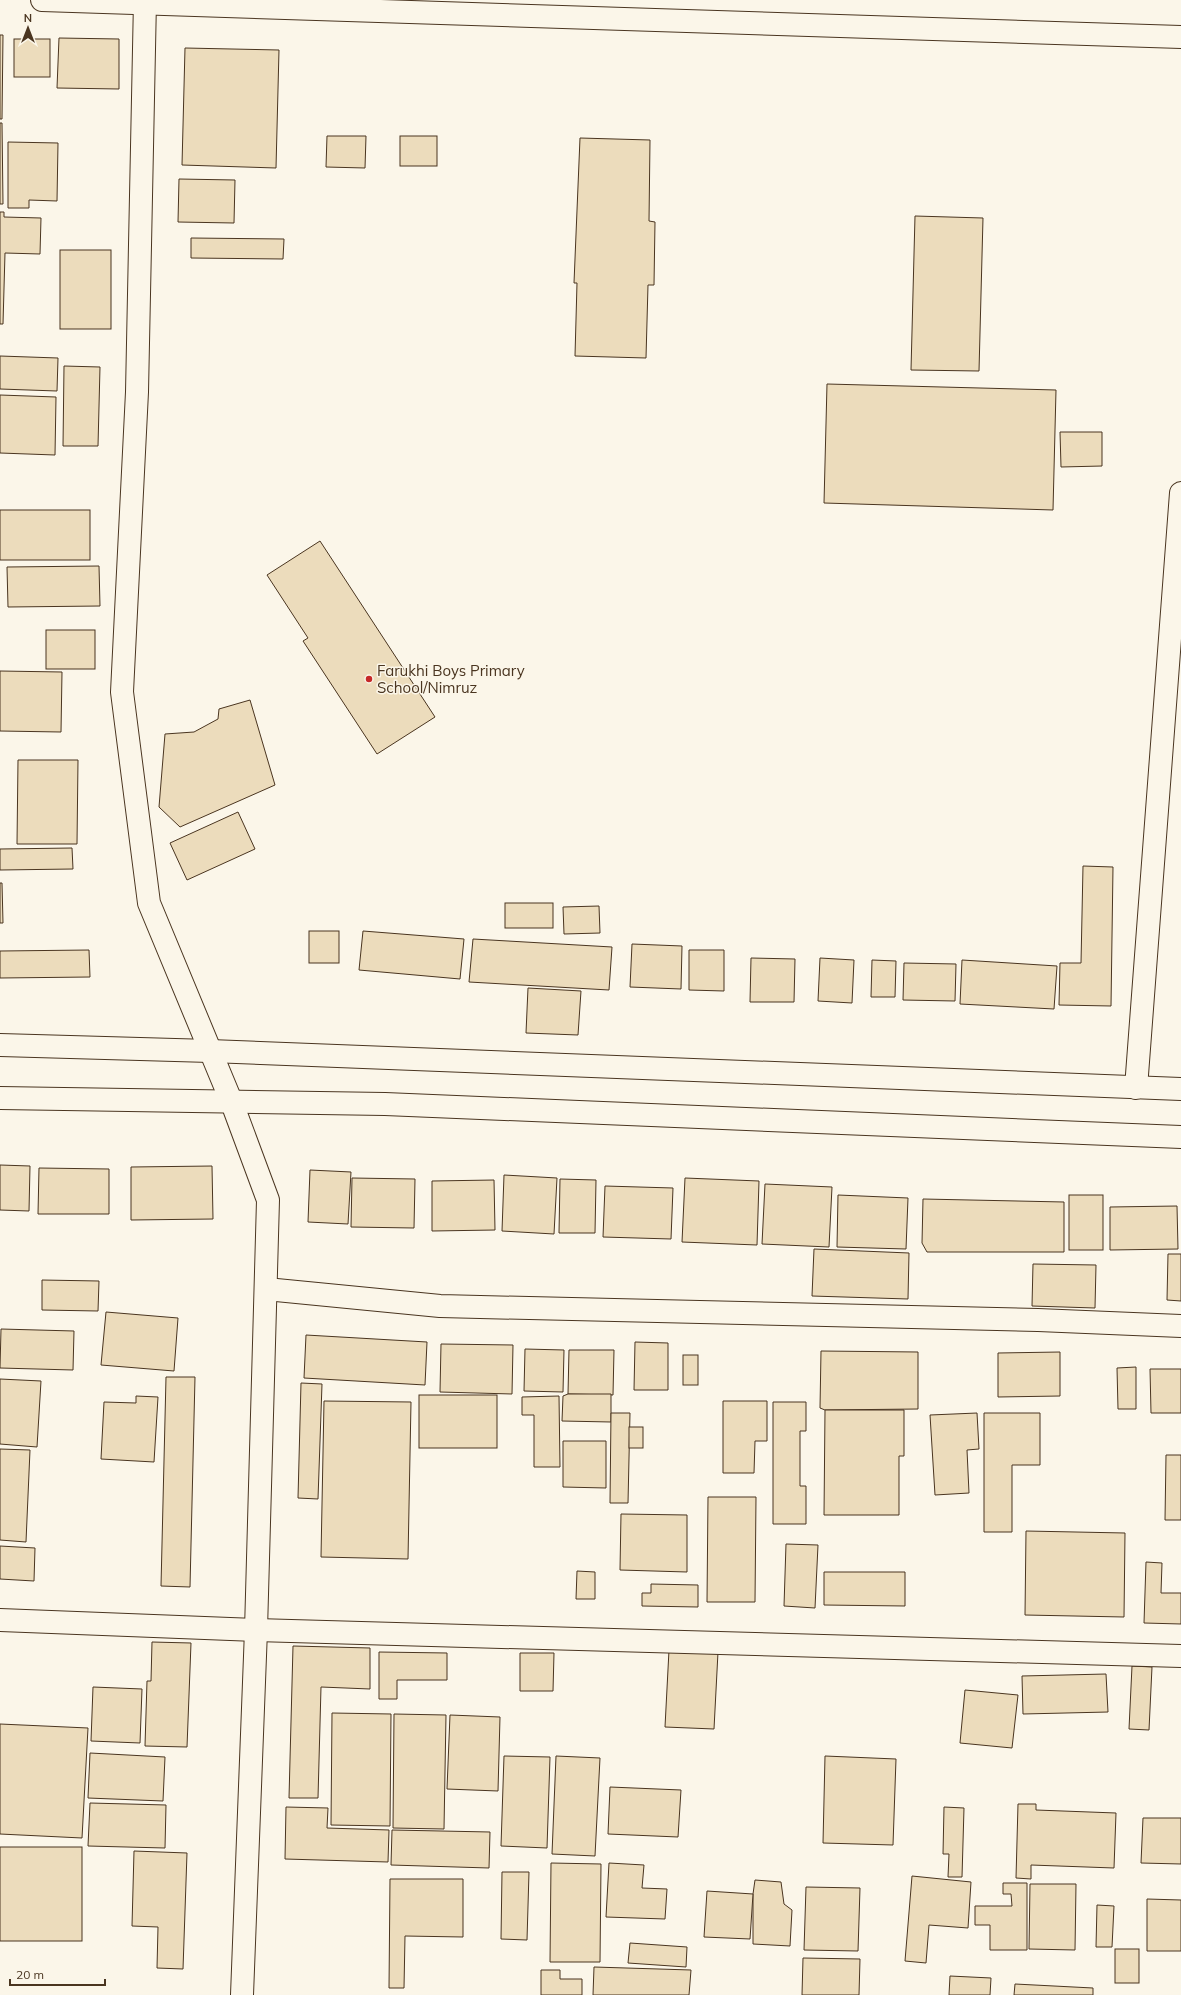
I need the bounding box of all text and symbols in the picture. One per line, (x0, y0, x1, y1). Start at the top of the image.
north arrow (8, 8, 48, 48)
text: N (24, 11, 32, 25)
place label: Farukhi Boys Primary School/Nimruz (377, 661, 525, 697)
marker: Farukhi Boys Primary School/Nimruz (364, 674, 374, 684)
scale bar (10, 1961, 105, 1987)
text: 20 m (16, 1967, 44, 1982)

